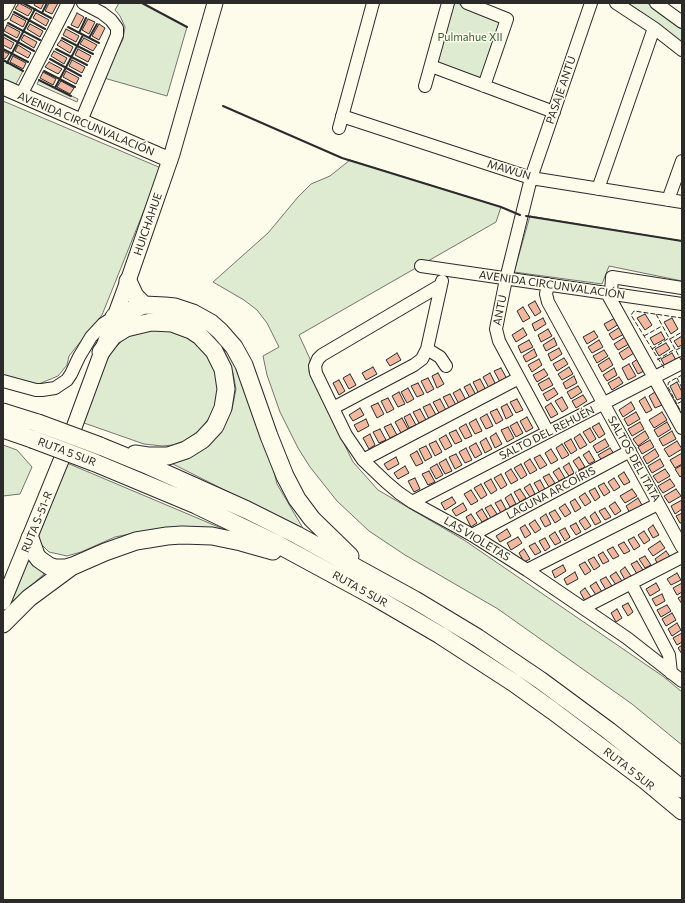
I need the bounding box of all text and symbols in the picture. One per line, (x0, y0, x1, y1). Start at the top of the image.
park label: Pulmahue XII (437, 30, 503, 44)
street label: PASAJE ANTU (543, 54, 579, 126)
street label: AVENIDA CIRCUNVALACIÓN (16, 89, 156, 159)
street label: MAWUN (486, 157, 532, 183)
street label: HUICHAHUE (131, 191, 165, 257)
street label: AVENIDA CIRCUNVALACIÓN (478, 268, 626, 302)
street label: ANTU (491, 294, 509, 326)
street label: SALTO DEL REHUÉN (497, 403, 597, 463)
street label: SALTOS DEL ITATA (605, 414, 663, 504)
street label: RUTA 5 SUR (36, 435, 98, 469)
street label: LAGUNA ARCOÍRIS (504, 464, 598, 522)
street label: RUTA S-51-R (19, 489, 55, 555)
street label: LAS VIOLETAS (441, 514, 513, 564)
street label: RUTA 5 SUR (330, 568, 390, 610)
street label: RUTA 5 SUR (601, 745, 657, 793)

